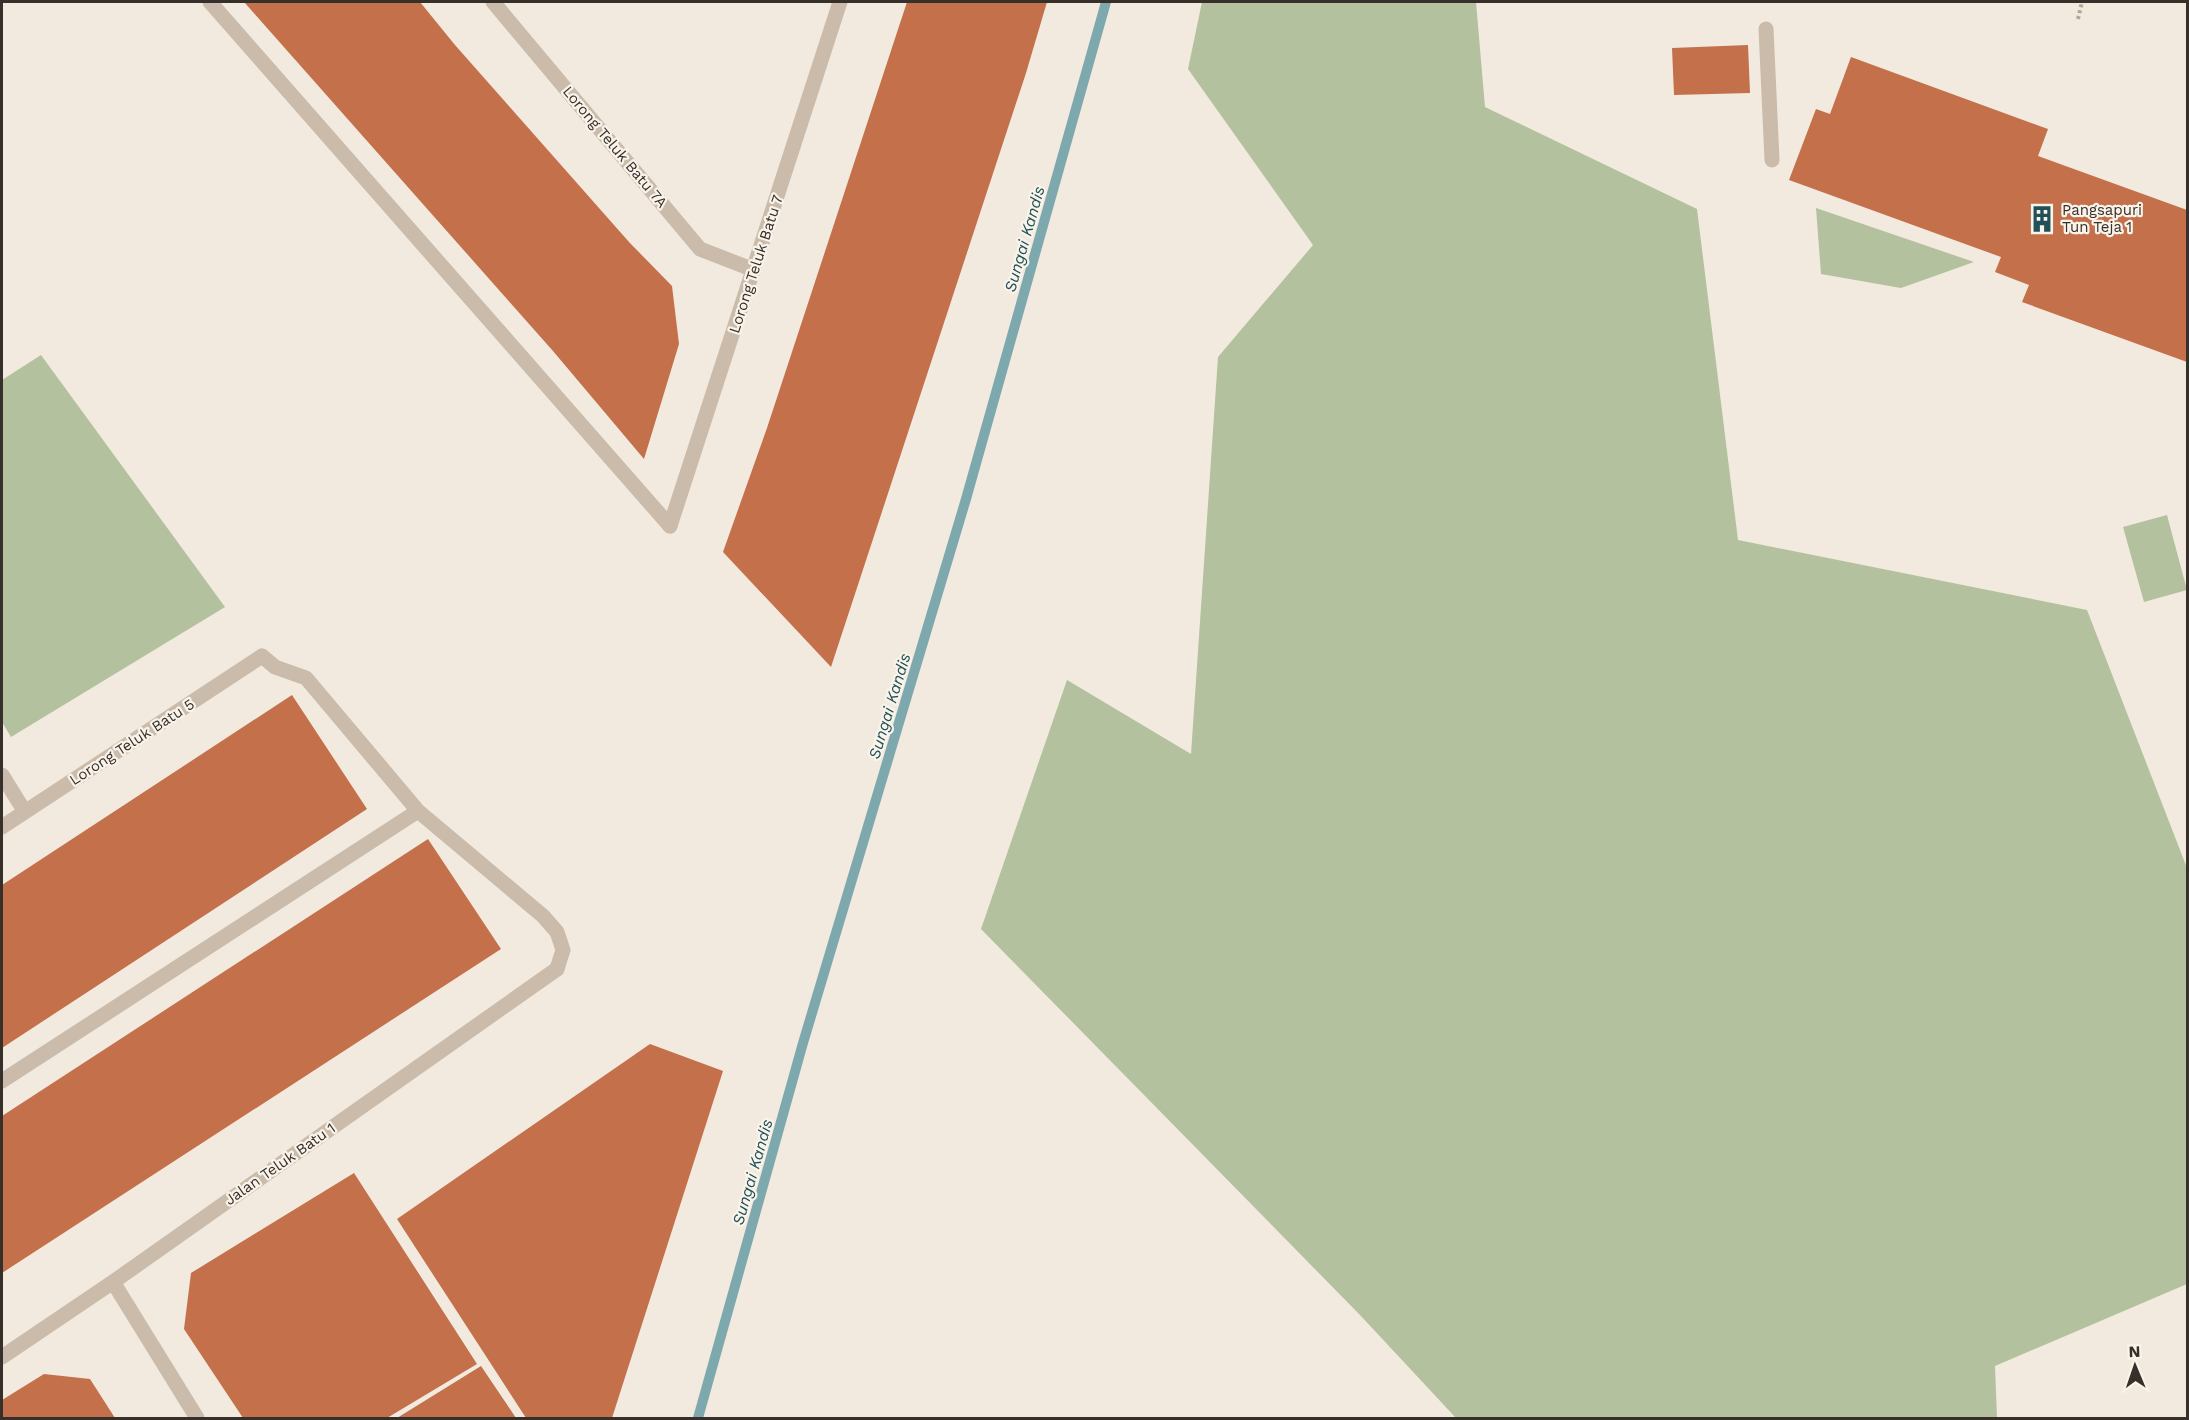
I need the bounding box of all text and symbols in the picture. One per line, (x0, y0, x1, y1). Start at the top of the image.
street label: Lorong Teluk Batu 7A (559, 82, 671, 212)
water label: Sungai Kandis (1000, 184, 1049, 294)
street label: Lorong Teluk Batu 7 (725, 193, 787, 335)
place label: Pangsapuri Tun Teja 1 (2062, 201, 2142, 236)
building icon: Pangsapuri Tun Teja 1 (2027, 204, 2057, 234)
water label: Sungai Kandis (864, 651, 915, 761)
street label: Lorong Teluk Batu 5 (66, 695, 198, 789)
water label: Sungai Kandis (728, 1117, 777, 1227)
street label: Jalan Teluk Batu 1 (221, 1119, 339, 1209)
north arrow (2105, 1336, 2165, 1396)
text: N (2128, 1342, 2141, 1361)

